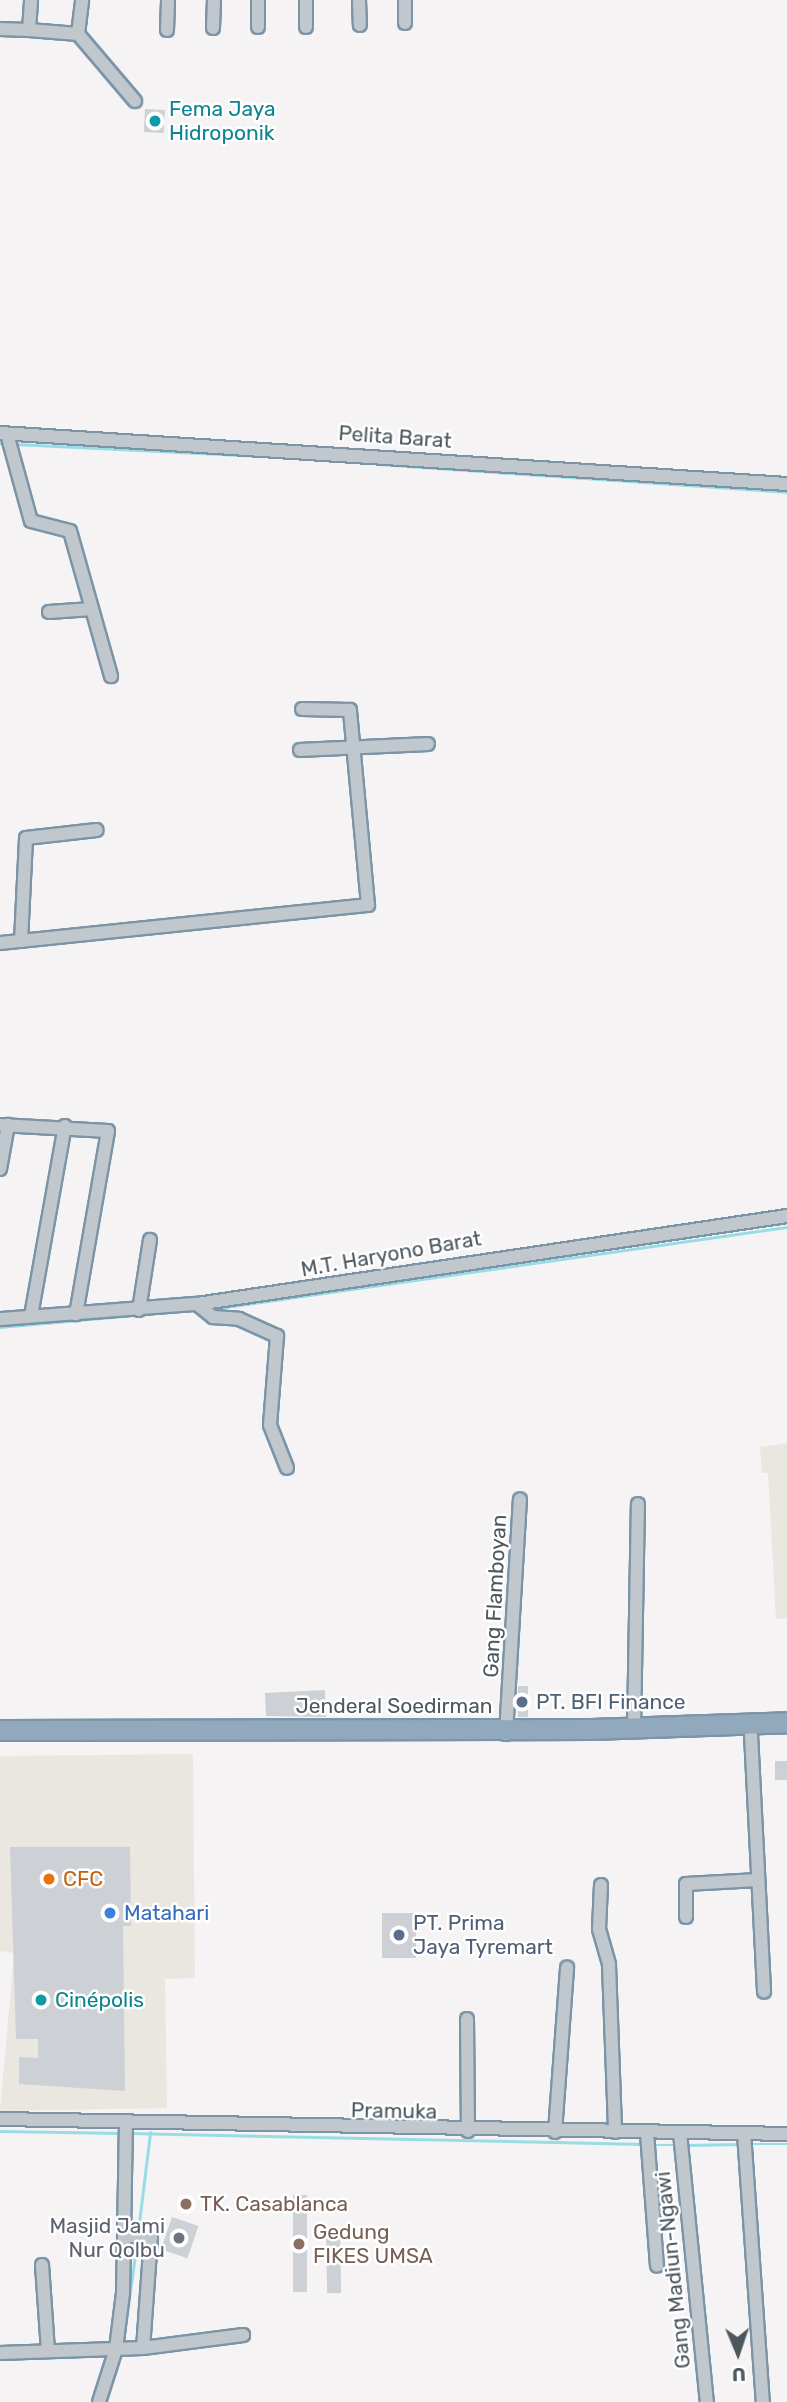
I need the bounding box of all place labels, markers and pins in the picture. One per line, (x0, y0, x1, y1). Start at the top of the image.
place label: Fema Jaya Hidroponik (169, 96, 276, 146)
marker: Fema Jaya Hidroponik (147, 113, 163, 129)
place label: PT. BFI Finance (536, 1689, 686, 1715)
marker: PT. BFI Finance (514, 1694, 530, 1710)
place label: CFC (63, 1866, 103, 1892)
marker: CFC (41, 1871, 57, 1887)
place label: Matahari (124, 1900, 209, 1926)
marker: Matahari (102, 1905, 118, 1921)
place label: PT. Prima Jaya Tyremart (413, 1910, 554, 1960)
marker: PT. Prima Jaya Tyremart (391, 1927, 407, 1943)
place label: Cinépolis (55, 1987, 144, 2013)
marker: Cinépolis (33, 1992, 49, 2008)
place label: TK. Casablanca (200, 2191, 348, 2217)
marker: TK. Casablanca (178, 2196, 194, 2212)
place label: Masjid Jami Nur Qolbu (49, 2213, 165, 2263)
place label: Gedung FIKES UMSA (313, 2219, 433, 2269)
marker: Masjid Jami Nur Qolbu (171, 2230, 187, 2246)
marker: Gedung FIKES UMSA (291, 2236, 307, 2252)

